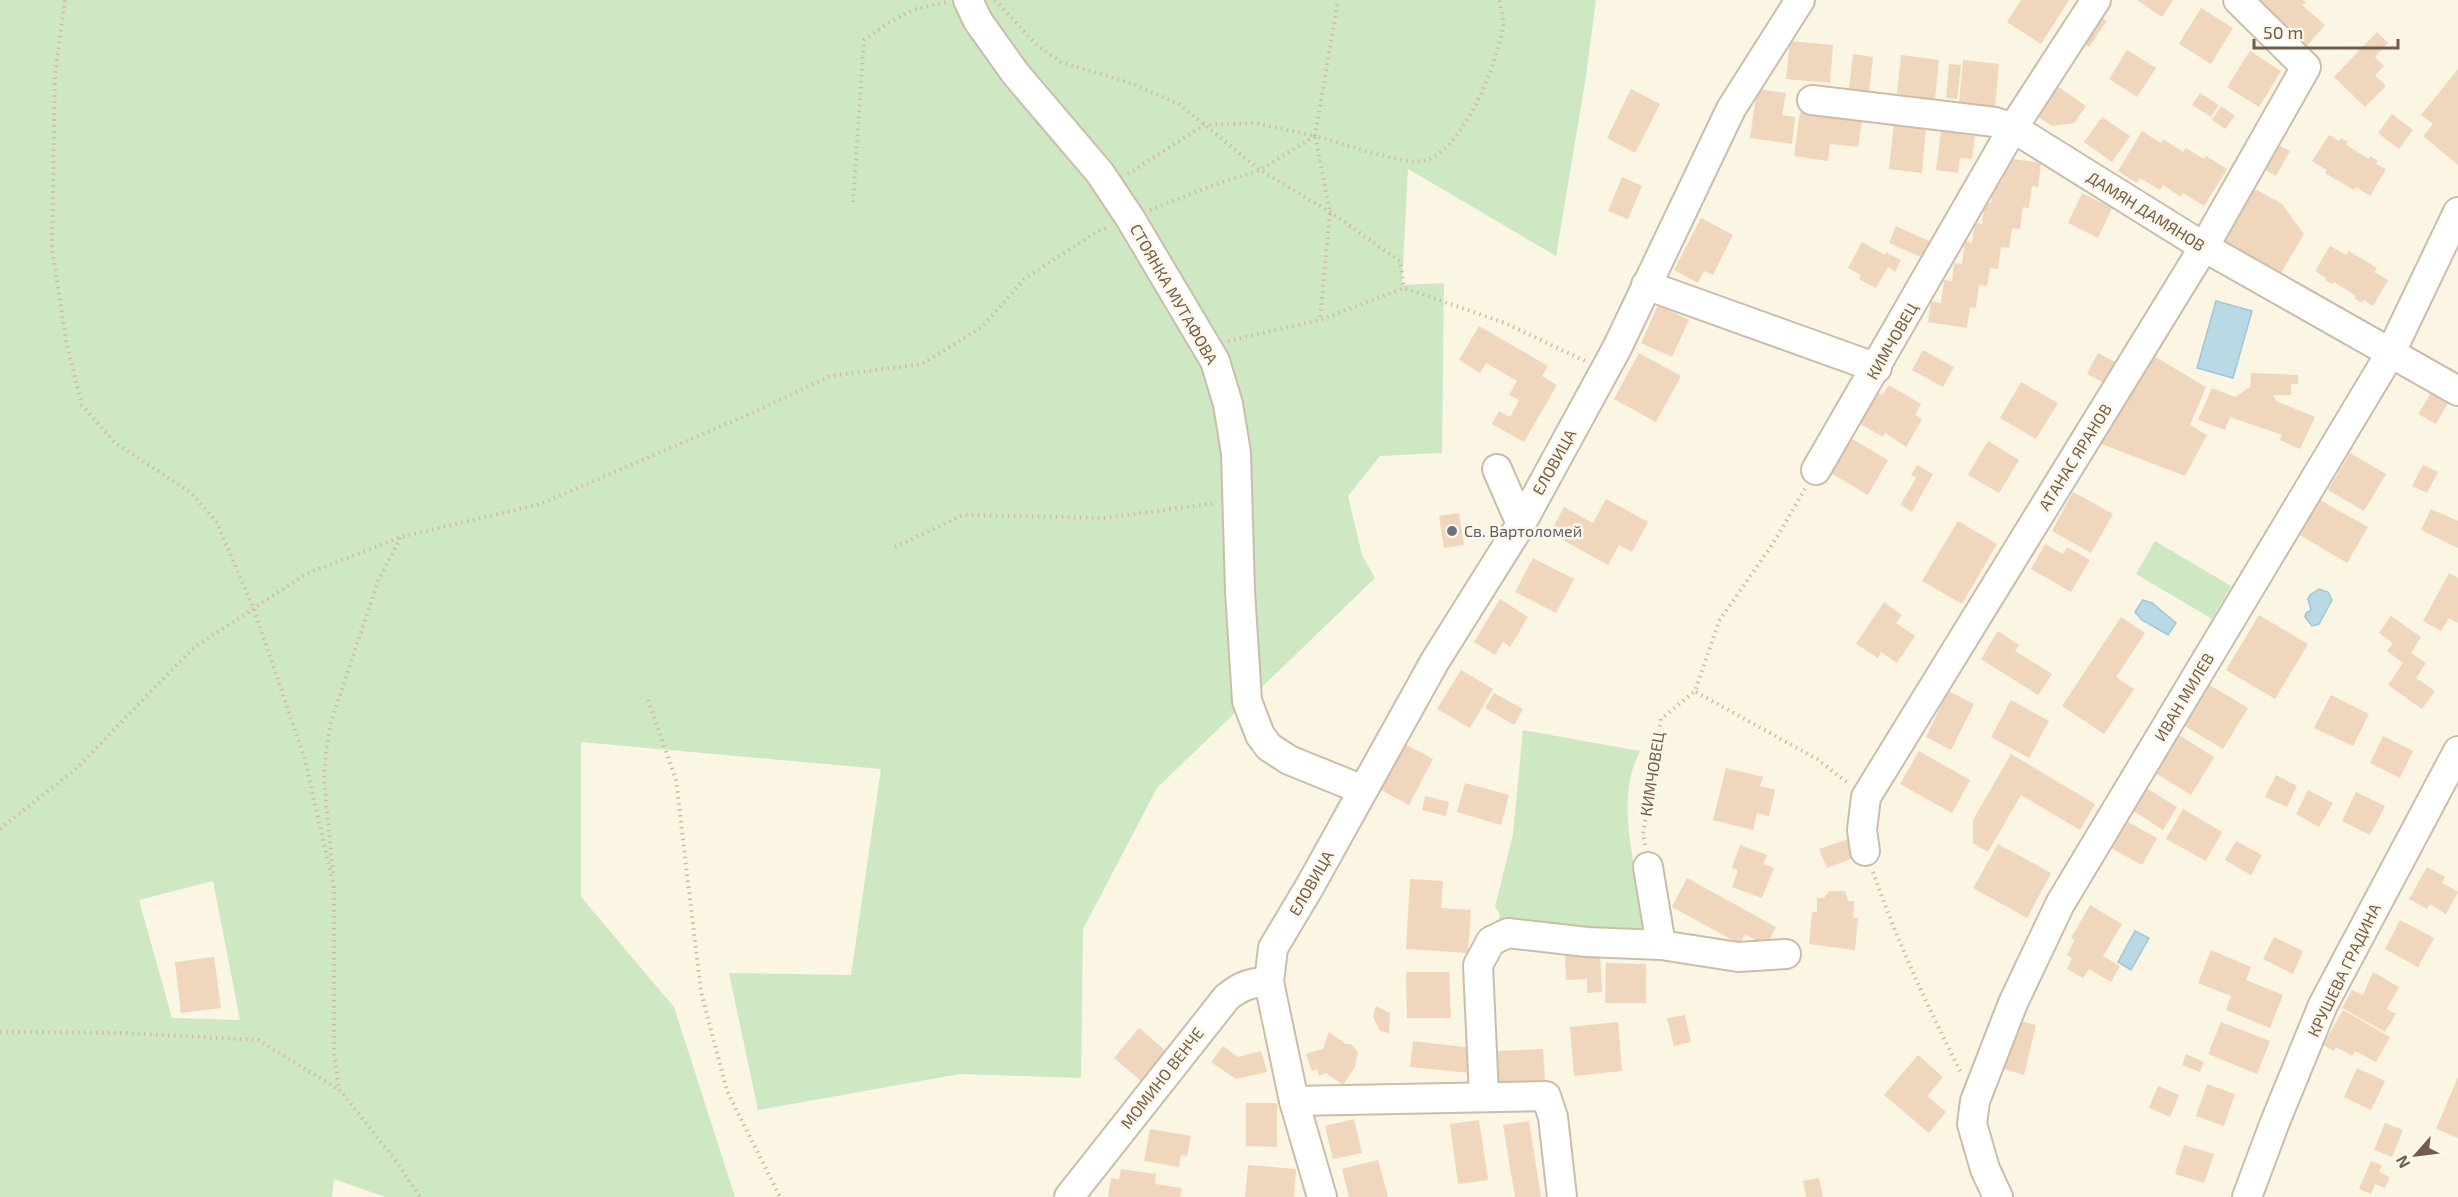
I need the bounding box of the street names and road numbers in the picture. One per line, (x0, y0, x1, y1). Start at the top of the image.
street label: ДАМЯН ДАМЯНОВ (2084, 167, 2209, 254)
street label: СТОЯНКА МУТАФОВА (1127, 220, 1222, 367)
street label: КИМЧОВЕЦ (1862, 299, 1921, 382)
street label: АТАНАС ЯРАНОВ (2034, 400, 2115, 514)
street label: ЕЛОВИЦА (1528, 426, 1579, 498)
street label: ИВАН МИЛЕВ (2150, 649, 2217, 744)
street label: КИМЧОВЕЦ (1635, 730, 1668, 818)
street label: ЕЛОВИЦА (1284, 847, 1337, 919)
street label: КРУШЕВА ГРАДИНА (2303, 900, 2384, 1039)
street label: МОМИНО ВЕНЧЕ (1116, 1023, 1207, 1132)

